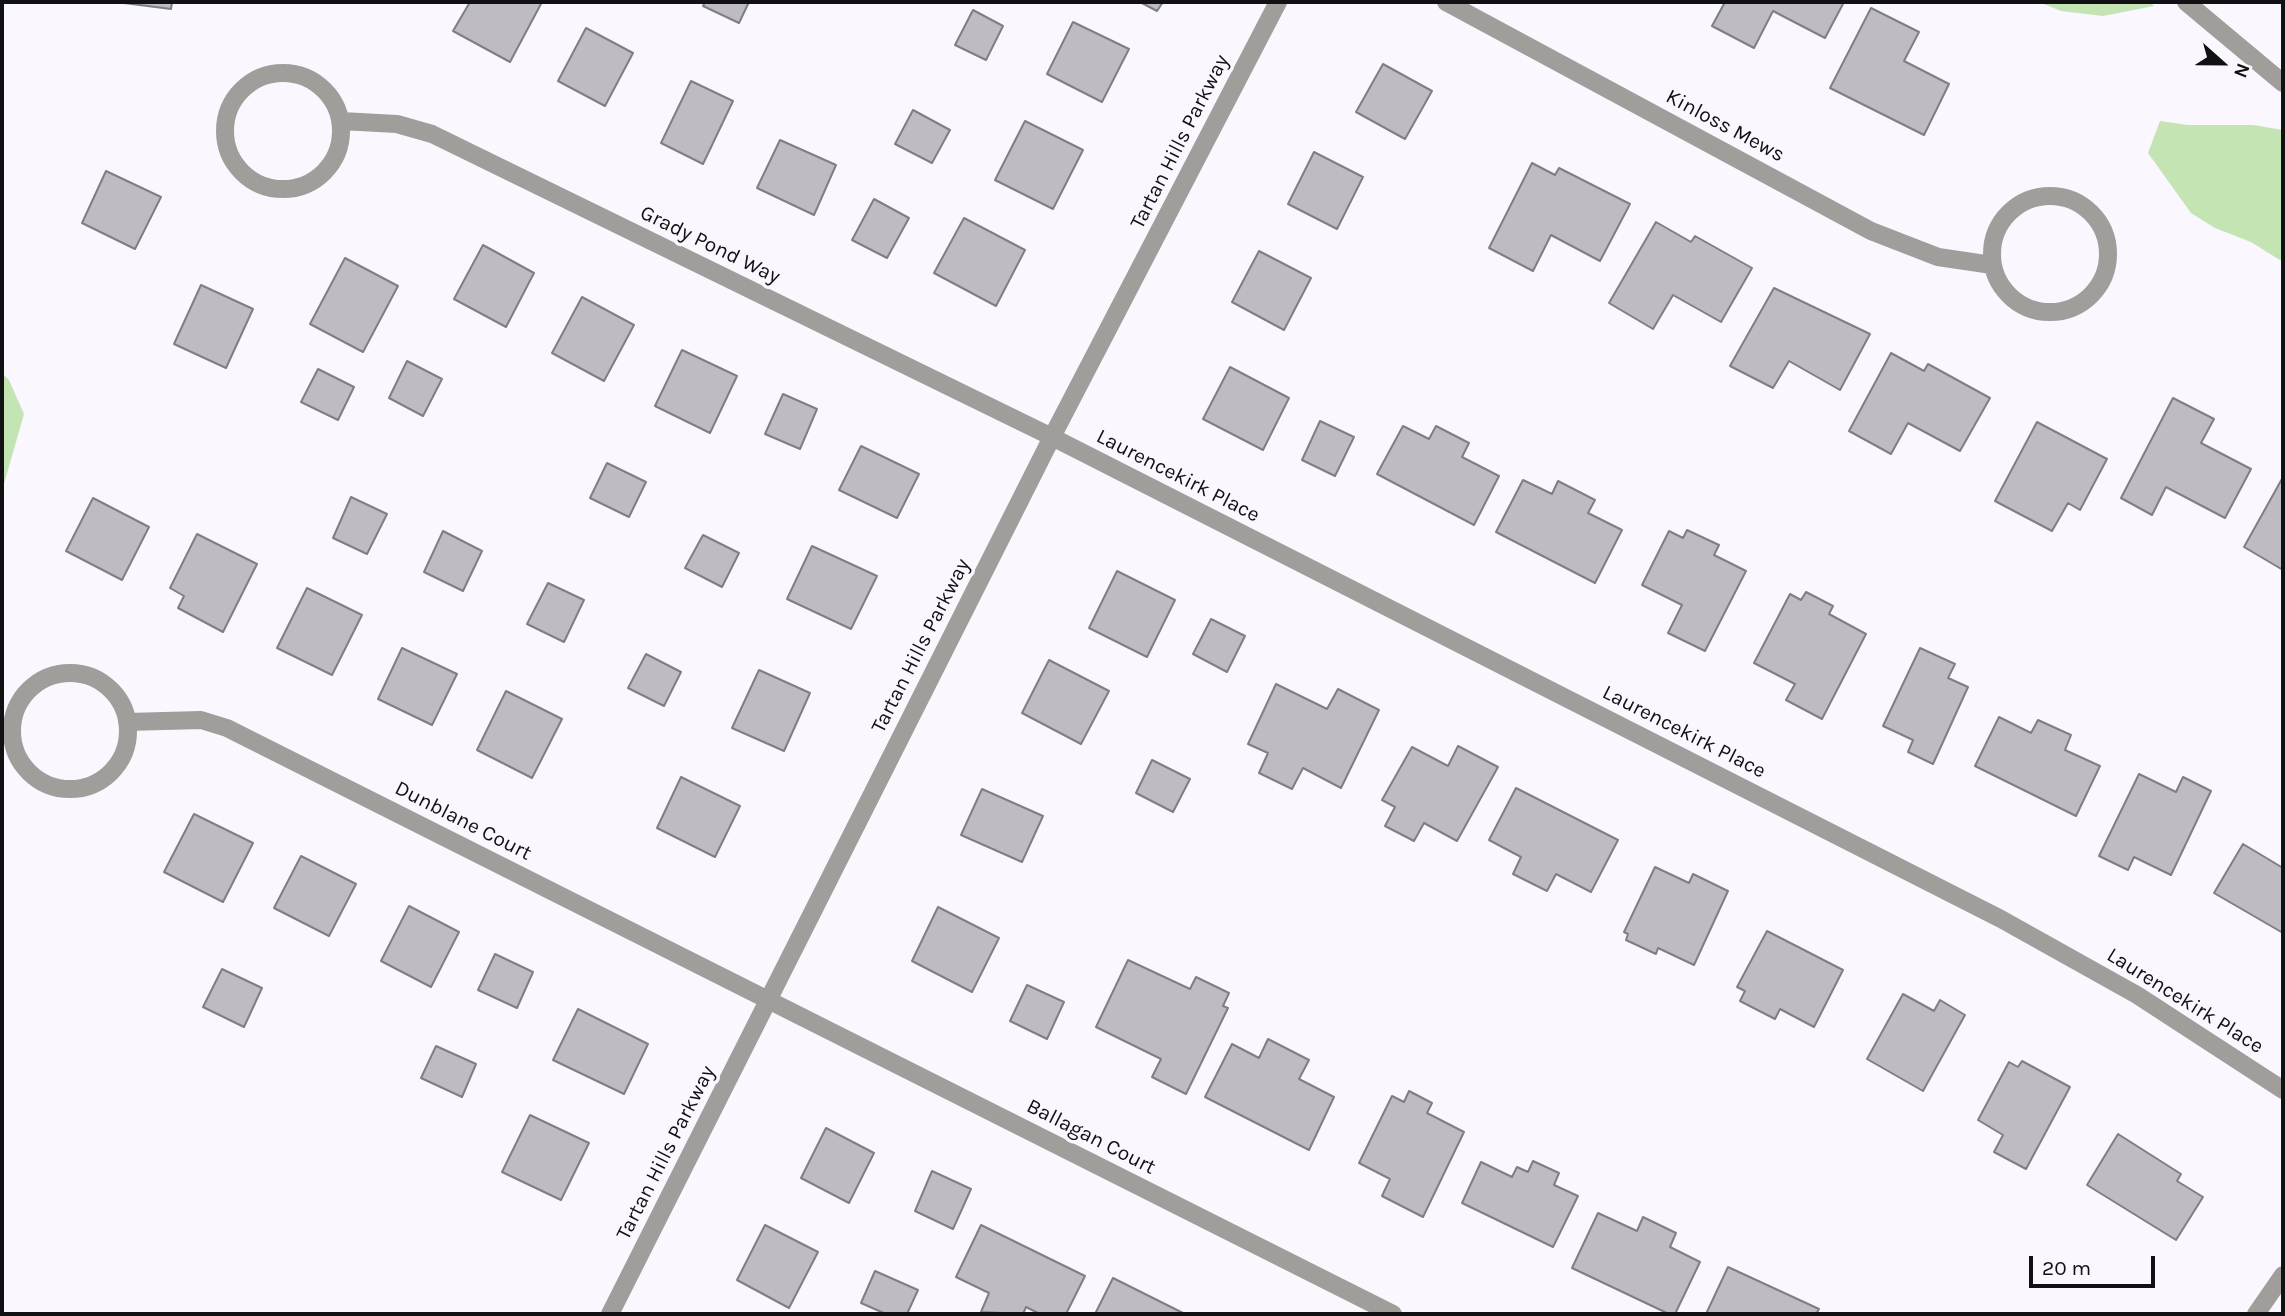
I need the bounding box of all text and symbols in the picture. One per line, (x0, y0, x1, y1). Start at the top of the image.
north arrow (2187, 28, 2257, 98)
street label: Tartan Hills Parkway (1125, 51, 1235, 233)
text: N (2229, 60, 2254, 81)
street label: Kinloss Mews (1661, 84, 1789, 168)
street label: Grady Pond Way (636, 200, 784, 290)
street label: Laurencekirk Place (1092, 424, 1264, 528)
street label: Tartan Hills Parkway (866, 555, 976, 737)
street label: Laurencekirk Place (1598, 680, 1770, 784)
street label: Dunblane Court (390, 776, 536, 866)
street label: Laurencekirk Place (2102, 943, 2268, 1059)
street label: Tartan Hills Parkway (611, 1062, 721, 1244)
street label: Ballagan Court (1022, 1094, 1160, 1180)
scale bar (2033, 1242, 2159, 1286)
text: 20 m (2042, 1256, 2091, 1280)

